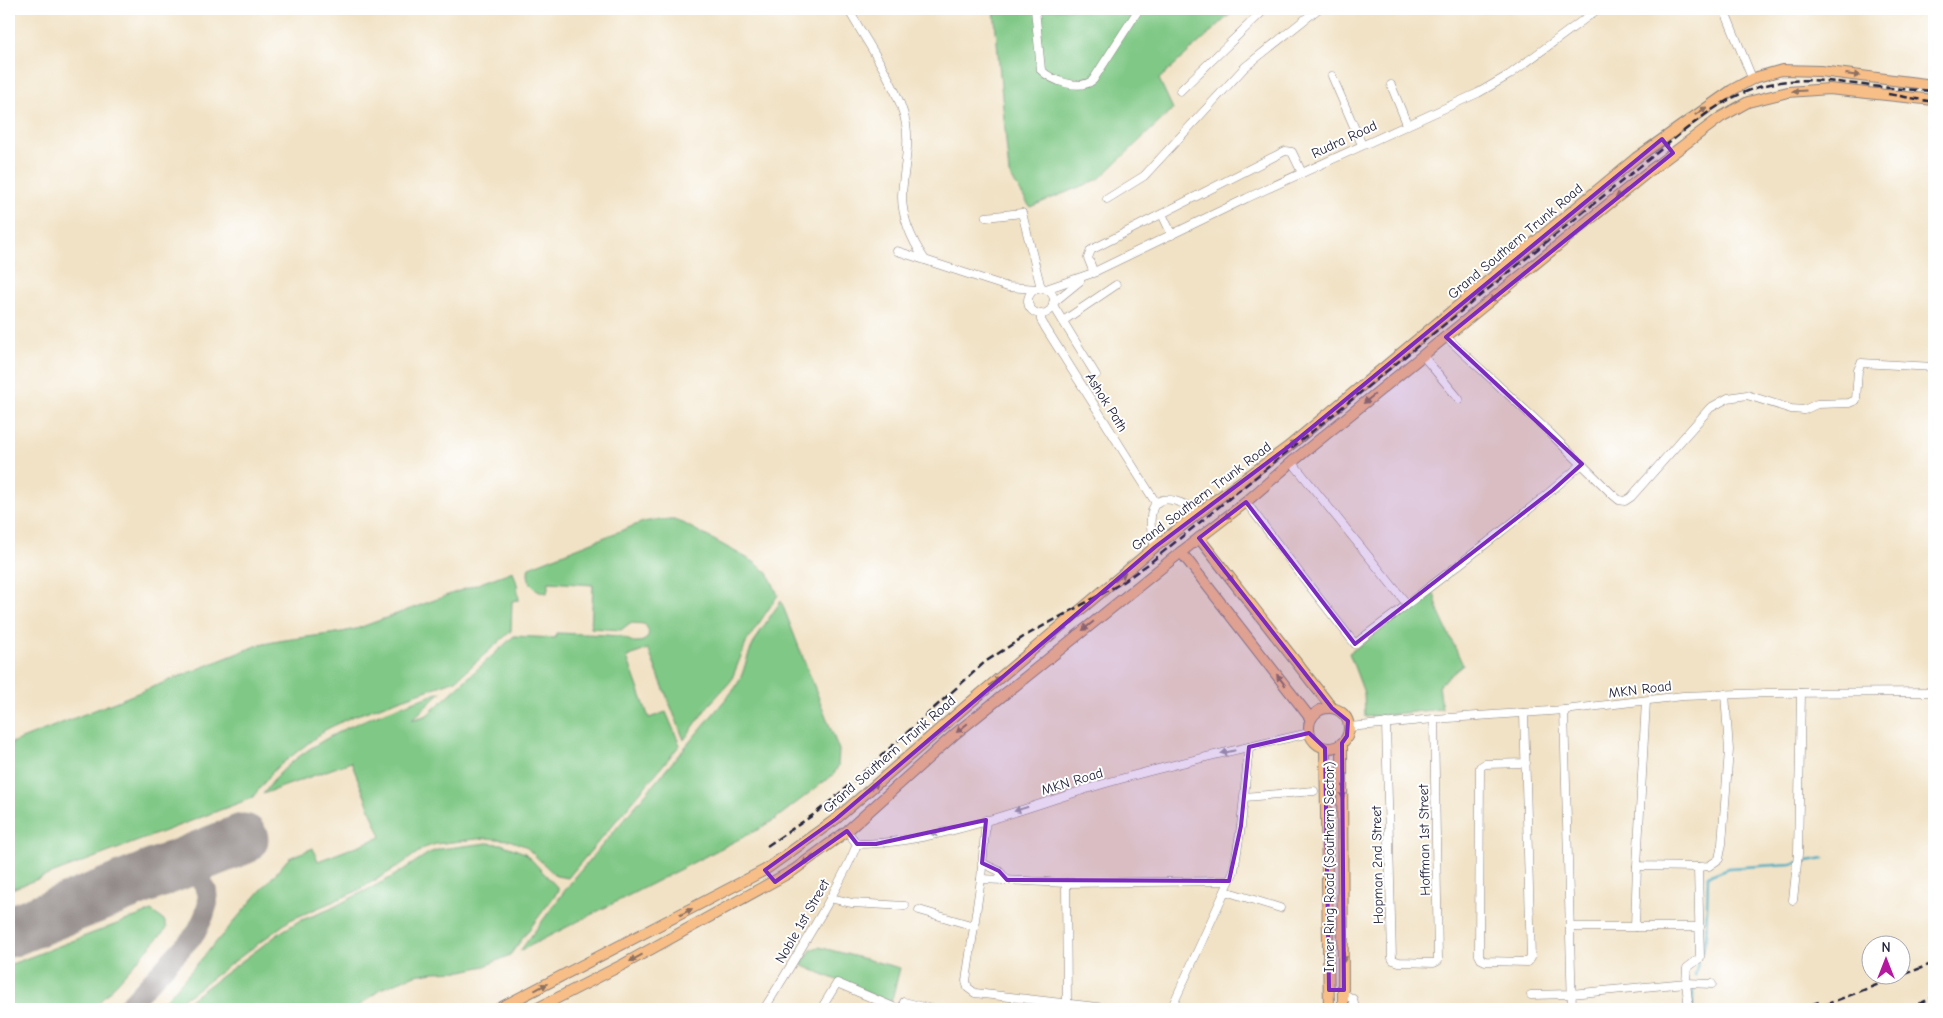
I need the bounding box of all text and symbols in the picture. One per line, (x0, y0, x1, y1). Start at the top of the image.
one-way arrow (1845, 71, 1861, 79)
one-way arrow (1790, 87, 1806, 95)
one-way arrow (1694, 106, 1708, 116)
street label: Rudra Road (1309, 117, 1380, 162)
street label: Grand Southern Trunk Road (1445, 180, 1586, 303)
one-way arrow (1615, 189, 1628, 200)
one-way arrow (1489, 291, 1502, 302)
street label: Ashok Path (1082, 370, 1131, 435)
one-way arrow (1363, 394, 1376, 405)
street label: Grand Southern Trunk Road (1128, 438, 1275, 555)
one-way arrow (1283, 440, 1296, 451)
one-way arrow (1224, 508, 1237, 519)
one-way arrow (1224, 569, 1234, 583)
one-way arrow (1113, 571, 1126, 582)
one-way arrow (1082, 621, 1095, 632)
one-way arrow (1276, 673, 1286, 687)
one-way arrow (989, 675, 1002, 686)
street label: MKN Road (1607, 677, 1673, 702)
street label: Grand Southern Trunk Road (819, 692, 959, 817)
one-way arrow (956, 723, 969, 734)
one-way arrow (1220, 748, 1235, 756)
street label: Inner Ring Road (Southern Sector) (1321, 761, 1338, 973)
street label: MKN Road (1039, 764, 1105, 799)
one-way arrow (866, 781, 878, 793)
street label: Hoffman 1st Street (1415, 783, 1434, 896)
one-way arrow (1339, 784, 1347, 800)
street label: Hopman 2nd Street (1368, 805, 1387, 924)
one-way arrow (1013, 806, 1028, 814)
one-way arrow (930, 829, 946, 837)
one-way arrow (801, 855, 814, 865)
street label: Noble 1st Street (772, 875, 834, 966)
one-way arrow (678, 908, 693, 916)
north arrow (1860, 936, 1910, 986)
text: N (1881, 939, 1891, 956)
one-way arrow (1340, 947, 1348, 963)
one-way arrow (629, 954, 643, 962)
one-way arrow (534, 983, 549, 991)

